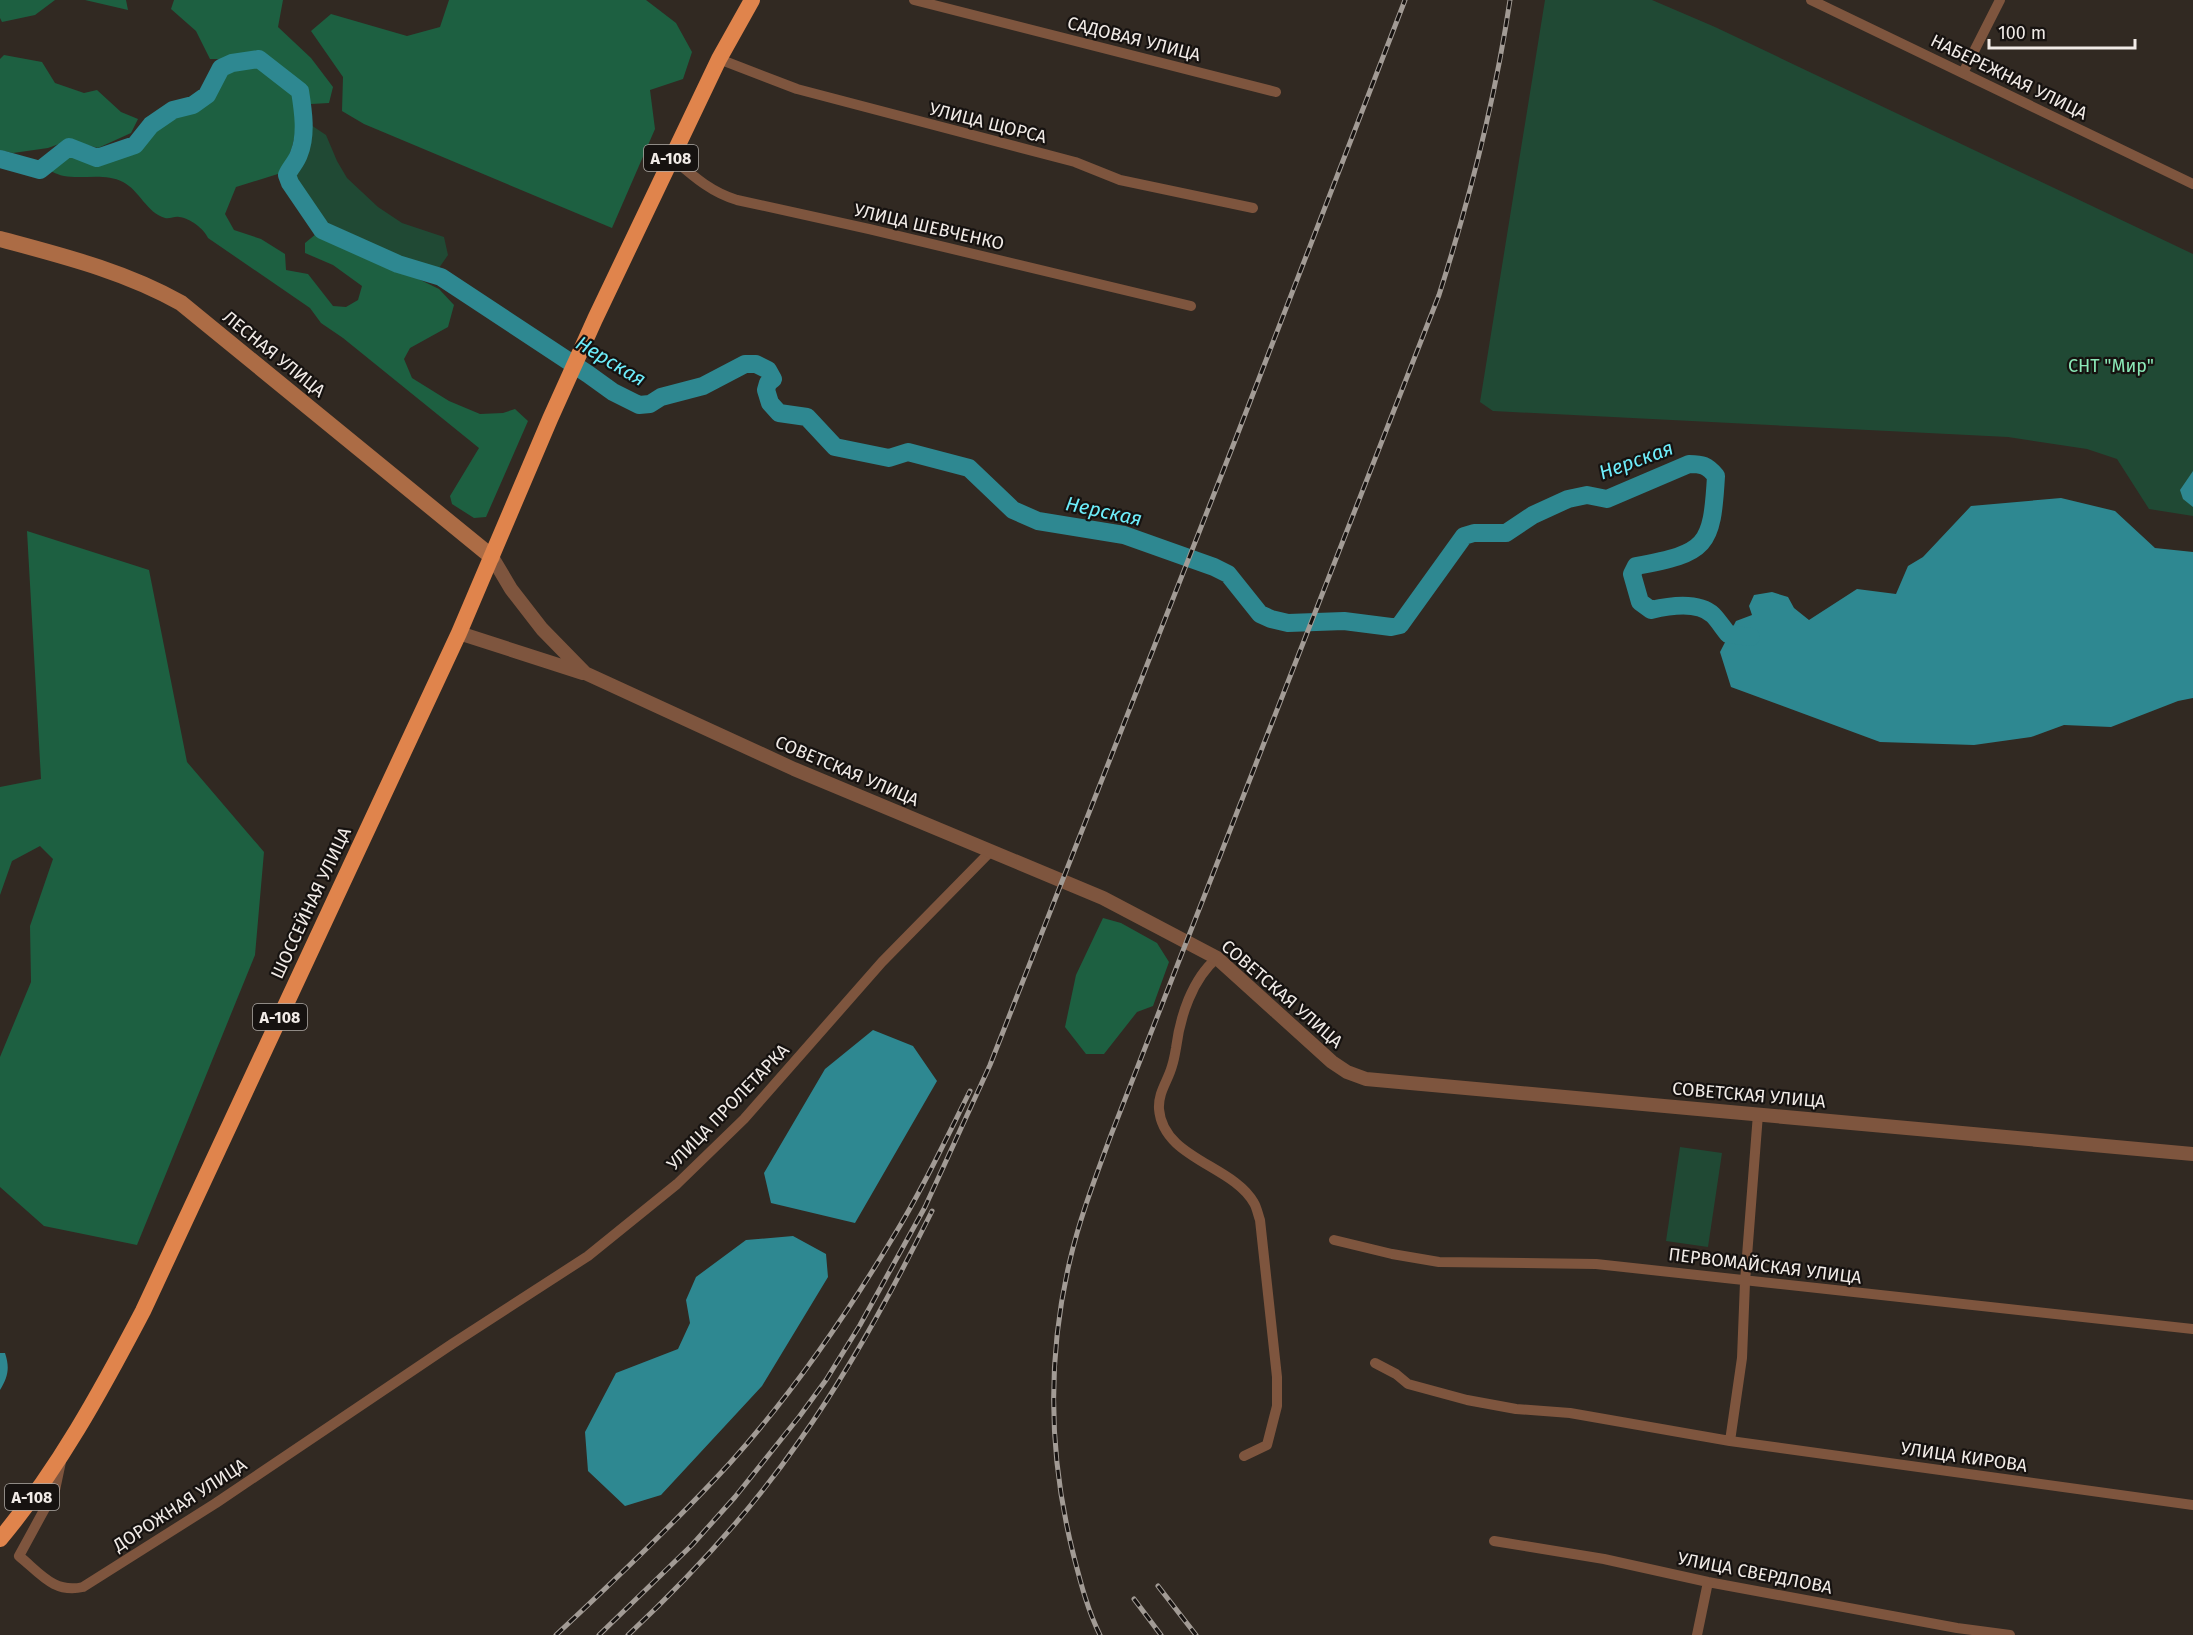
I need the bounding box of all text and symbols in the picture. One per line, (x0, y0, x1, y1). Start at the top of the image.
street label: САДОВАЯ УЛИЦА (1065, 12, 1204, 66)
scale bar (1989, 12, 2134, 50)
text: 100 m (1998, 22, 2046, 44)
street label: НАБЕРЕЖНАЯ УЛИЦА (1927, 30, 2091, 125)
street label: УЛИЦА ЩОРСА (927, 98, 1050, 148)
road number: А-108 (644, 145, 698, 171)
street label: УЛИЦА ШЕВЧЕНКО (852, 199, 1006, 255)
street label: ЛЕСНАЯ УЛИЦА (218, 306, 330, 402)
water label: Нерская (572, 331, 650, 391)
park label: СНТ "Мир" (2068, 355, 2154, 377)
water label: Нерская (1595, 435, 1677, 485)
water label: Нерская (1064, 491, 1144, 531)
street label: СОВЕТСКАЯ УЛИЦА (772, 731, 923, 811)
street label: ШОССЕЙНАЯ УЛИЦА (266, 823, 356, 982)
street label: СОВЕТСКАЯ УЛИЦА (1217, 935, 1348, 1053)
road number: А-108 (253, 1004, 307, 1030)
street label: УЛИЦА ПРОЛЕТАРКА (662, 1039, 794, 1175)
street label: СОВЕТСКАЯ УЛИЦА (1671, 1077, 1827, 1113)
street label: ПЕРВОМАЙСКАЯ УЛИЦА (1667, 1243, 1864, 1289)
street label: УЛИЦА КИРОВА (1899, 1437, 2029, 1477)
street label: ДОРОЖНАЯ УЛИЦА (108, 1453, 252, 1557)
road number: А-108 (5, 1484, 59, 1510)
street label: УЛИЦА СВЕРДЛОВА (1676, 1547, 1835, 1599)

